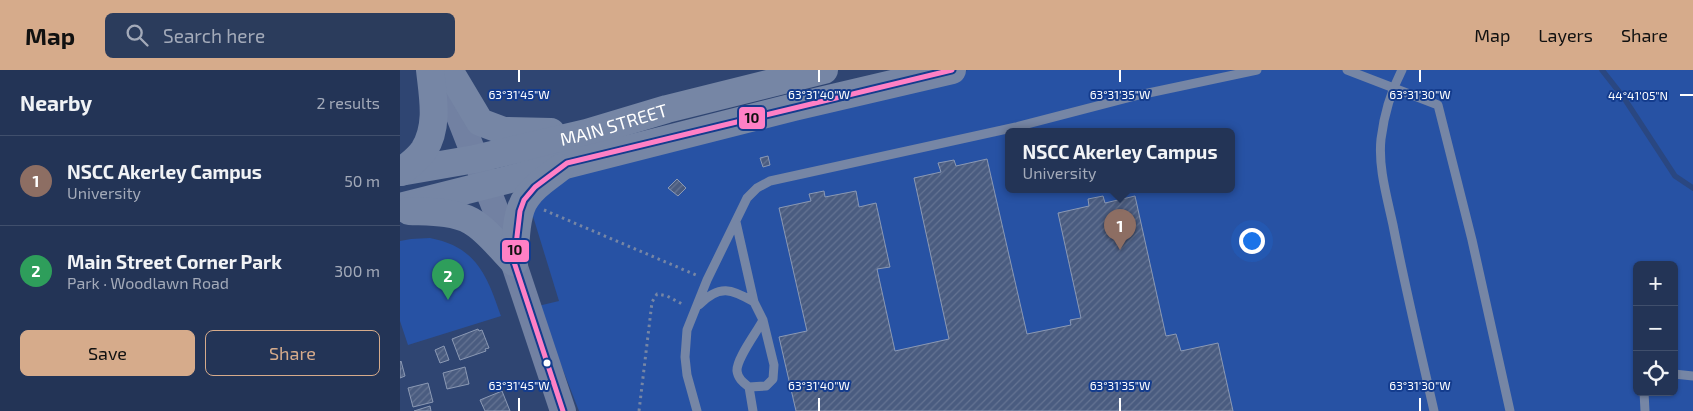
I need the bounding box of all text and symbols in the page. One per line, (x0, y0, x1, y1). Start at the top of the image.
search box (105, 13, 455, 58)
text: Map (25, 21, 75, 50)
icon: search (123, 21, 151, 49)
text: Search here (163, 24, 265, 47)
text: Map (1474, 24, 1510, 46)
text: Layers (1538, 24, 1593, 46)
text: Share (1621, 24, 1668, 46)
text: 63°31'45"W (488, 87, 550, 101)
text: 63°31'40"W (788, 87, 850, 101)
text: 63°31'35"W (1090, 87, 1150, 101)
text: 63°31'30"W (1389, 87, 1451, 101)
text: 44°41'05"N (1608, 88, 1668, 102)
text: Nearby (20, 90, 92, 115)
text: 2 results (317, 93, 380, 112)
street label: MAIN STREET (558, 98, 670, 150)
line badge: 10 (738, 106, 766, 130)
text: 10 (745, 109, 760, 126)
popup (1005, 128, 1235, 193)
text: NSCC Akerley Campus (1023, 140, 1217, 163)
text: NSCC Akerley Campus (67, 160, 262, 183)
text: University (1023, 163, 1096, 182)
text: 1 (33, 171, 39, 190)
text: 50 m (344, 171, 380, 190)
text: University (67, 183, 141, 202)
pin: 1 (1104, 209, 1136, 250)
your location (1239, 228, 1265, 254)
line badge: 10 (501, 239, 530, 263)
text: 10 (508, 241, 523, 258)
text: Main Street Corner Park (67, 250, 282, 273)
pin: 2 (432, 259, 464, 300)
text: 2 (31, 261, 41, 280)
text: 300 m (334, 261, 380, 280)
map controls (1633, 261, 1678, 396)
button: + (1633, 261, 1678, 306)
text: Park · Woodlawn Road (67, 273, 229, 292)
button: − (1633, 306, 1678, 351)
button: Save (20, 330, 195, 376)
button: Share (205, 330, 380, 376)
button: locate (1633, 351, 1678, 396)
unlabelled marker (542, 358, 552, 368)
text: 63°31'45"W (488, 378, 550, 392)
text: 63°31'40"W (788, 378, 850, 392)
text: 63°31'35"W (1090, 378, 1150, 392)
text: 63°31'30"W (1389, 378, 1451, 392)

